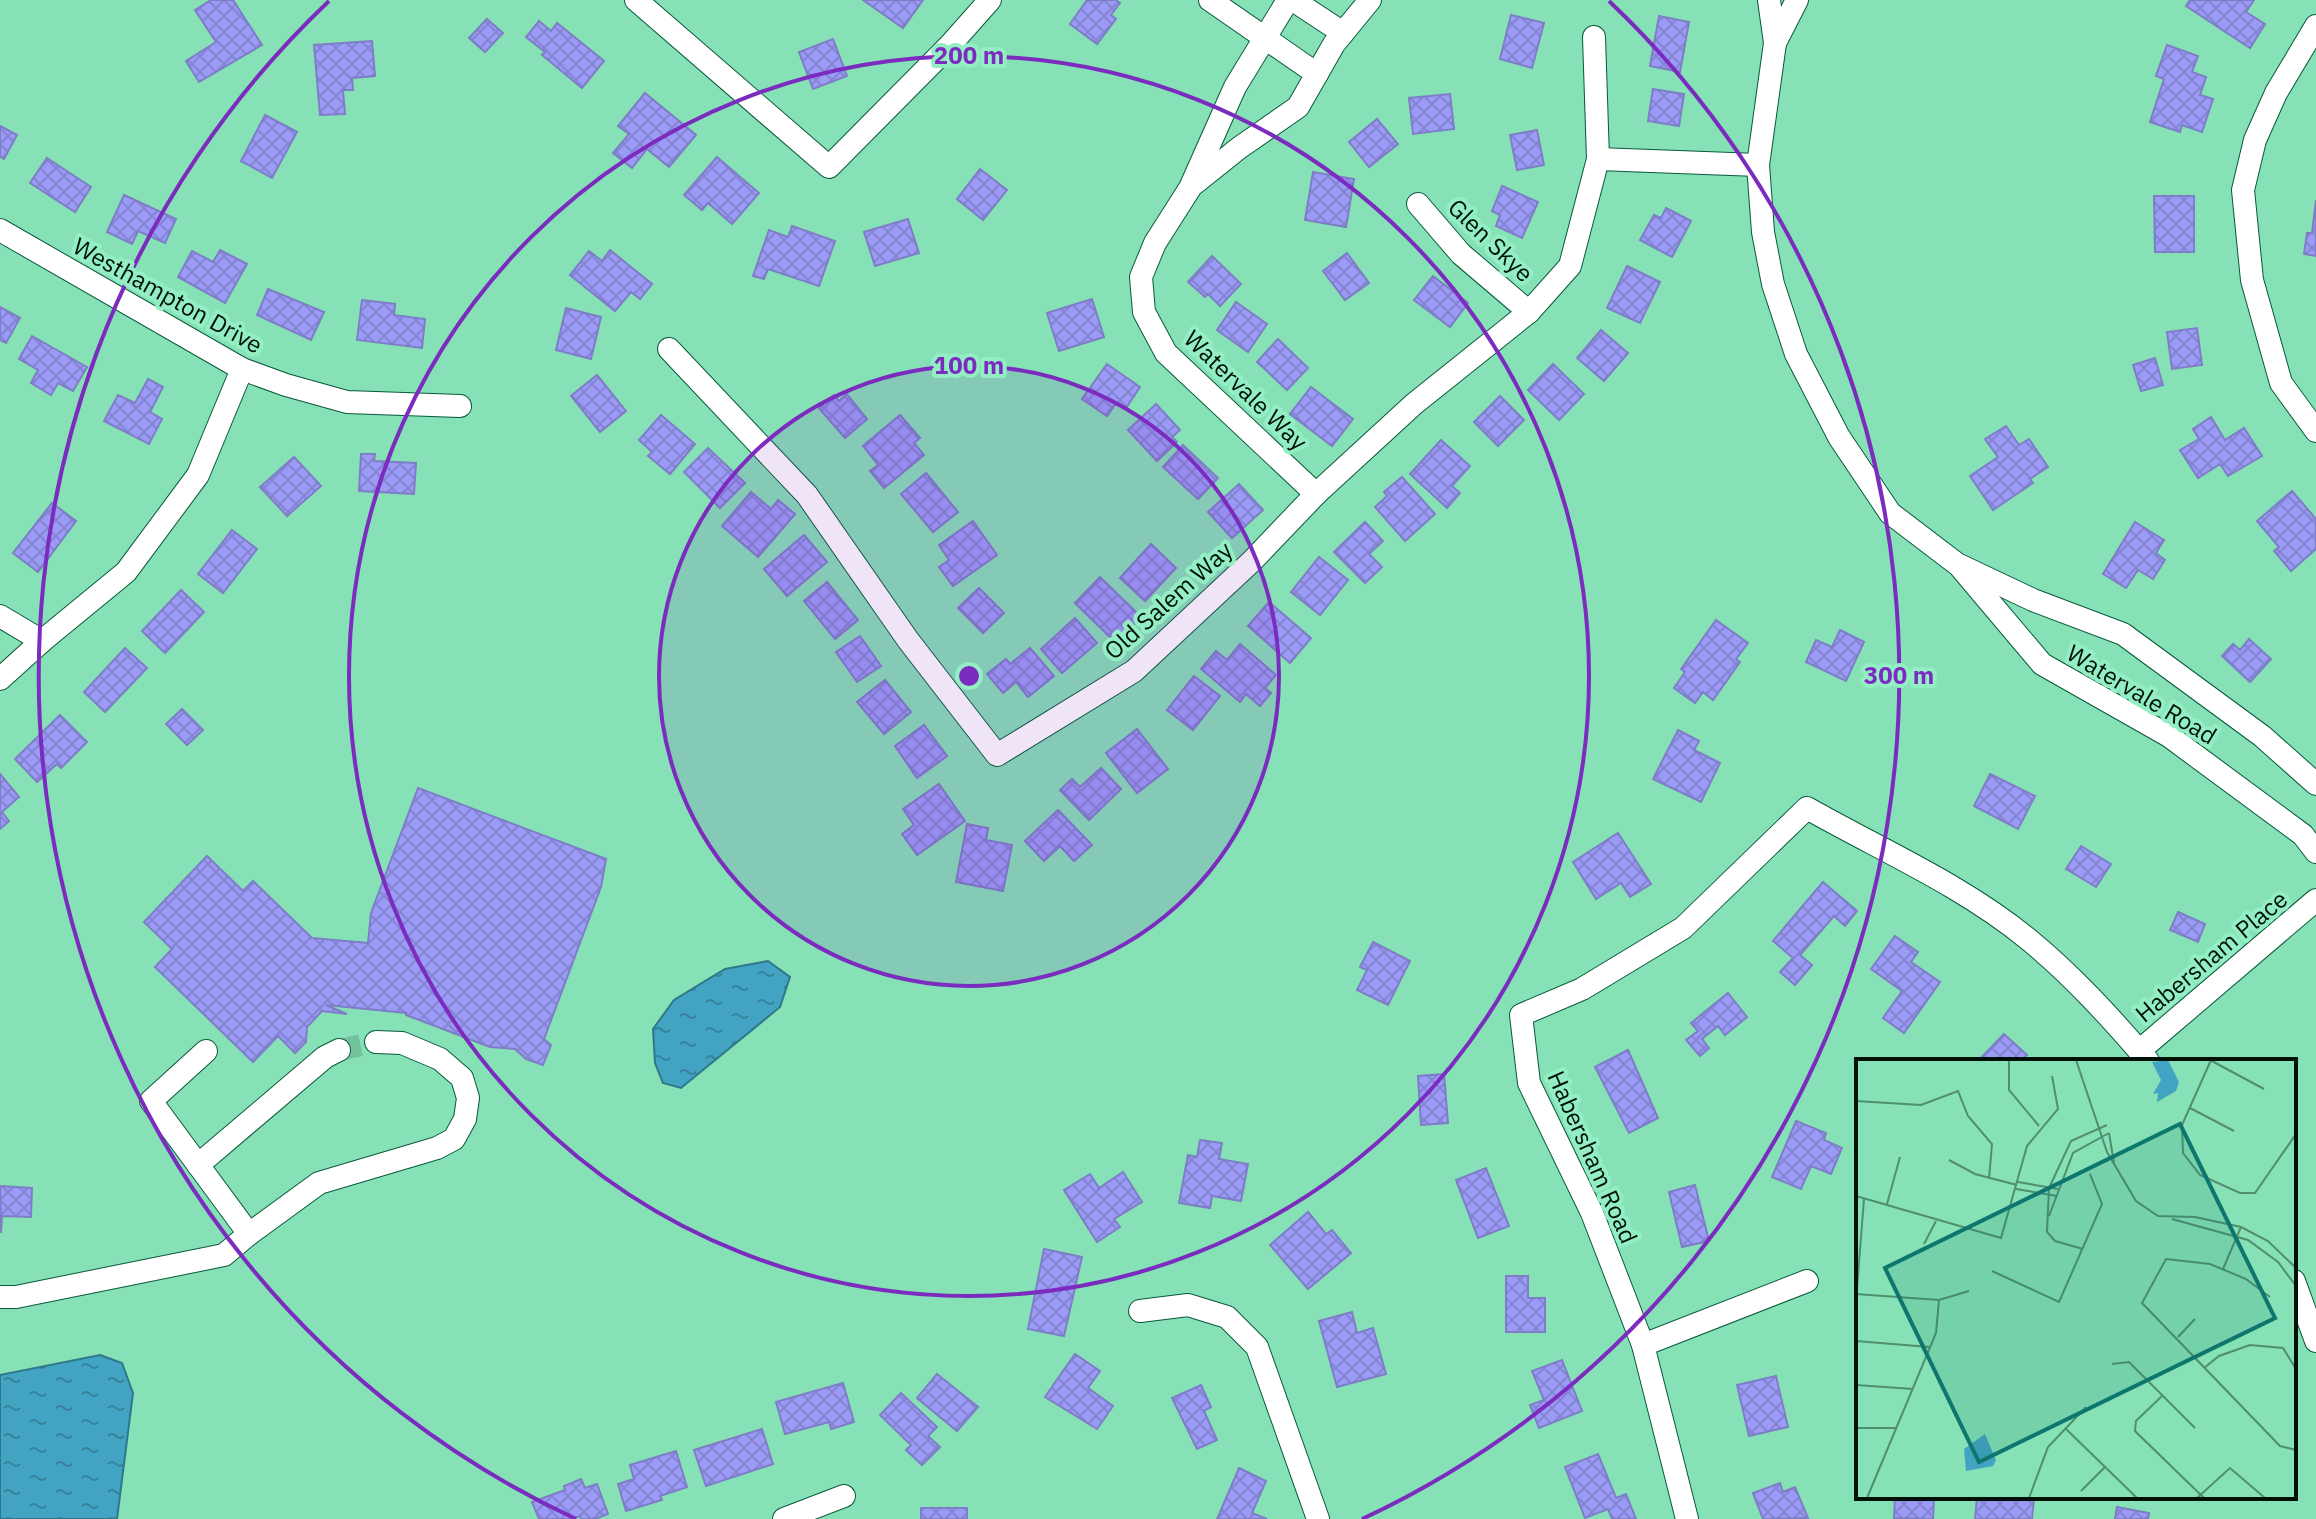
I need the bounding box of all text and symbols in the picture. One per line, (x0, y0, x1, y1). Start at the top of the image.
text: 200 m (934, 39, 1004, 71)
street label: Glen Skye (1441, 191, 1541, 289)
street label: Westhampton Drive (67, 230, 269, 360)
street label: Watervale Way (1177, 323, 1315, 457)
text: 100 m (934, 349, 1004, 381)
street label: Old Salem Way (1097, 534, 1239, 666)
street label: Watervale Road (2061, 637, 2223, 751)
text: 300 m (1864, 659, 1934, 691)
centre of rings (955, 662, 983, 690)
street label: Habersham Place (2128, 883, 2294, 1029)
inset map (1856, 1059, 2296, 1499)
street label: Habersham Road (1541, 1066, 1645, 1248)

